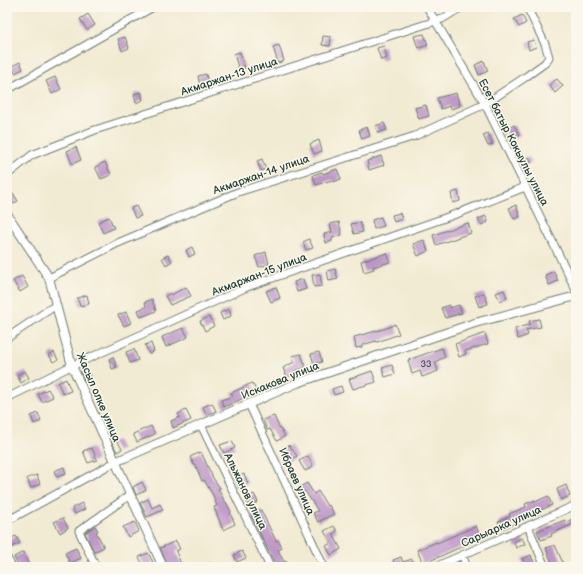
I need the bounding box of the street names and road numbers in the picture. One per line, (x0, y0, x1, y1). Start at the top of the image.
street label: Акмаржан-13 улица (178, 55, 280, 99)
street label: Есет батыр Кокыулы улица (476, 77, 552, 208)
street label: Акмаржан-14 улица (210, 152, 311, 197)
street label: Акмаржан-15 улица (209, 250, 309, 299)
street label: Жасыл олке улица (74, 351, 123, 444)
street label: Искакова улица (239, 359, 321, 402)
street label: Ибраев улица (276, 446, 317, 517)
street label: Альжанов улица (221, 450, 270, 532)
street label: Сарыарка улица (459, 503, 544, 550)

